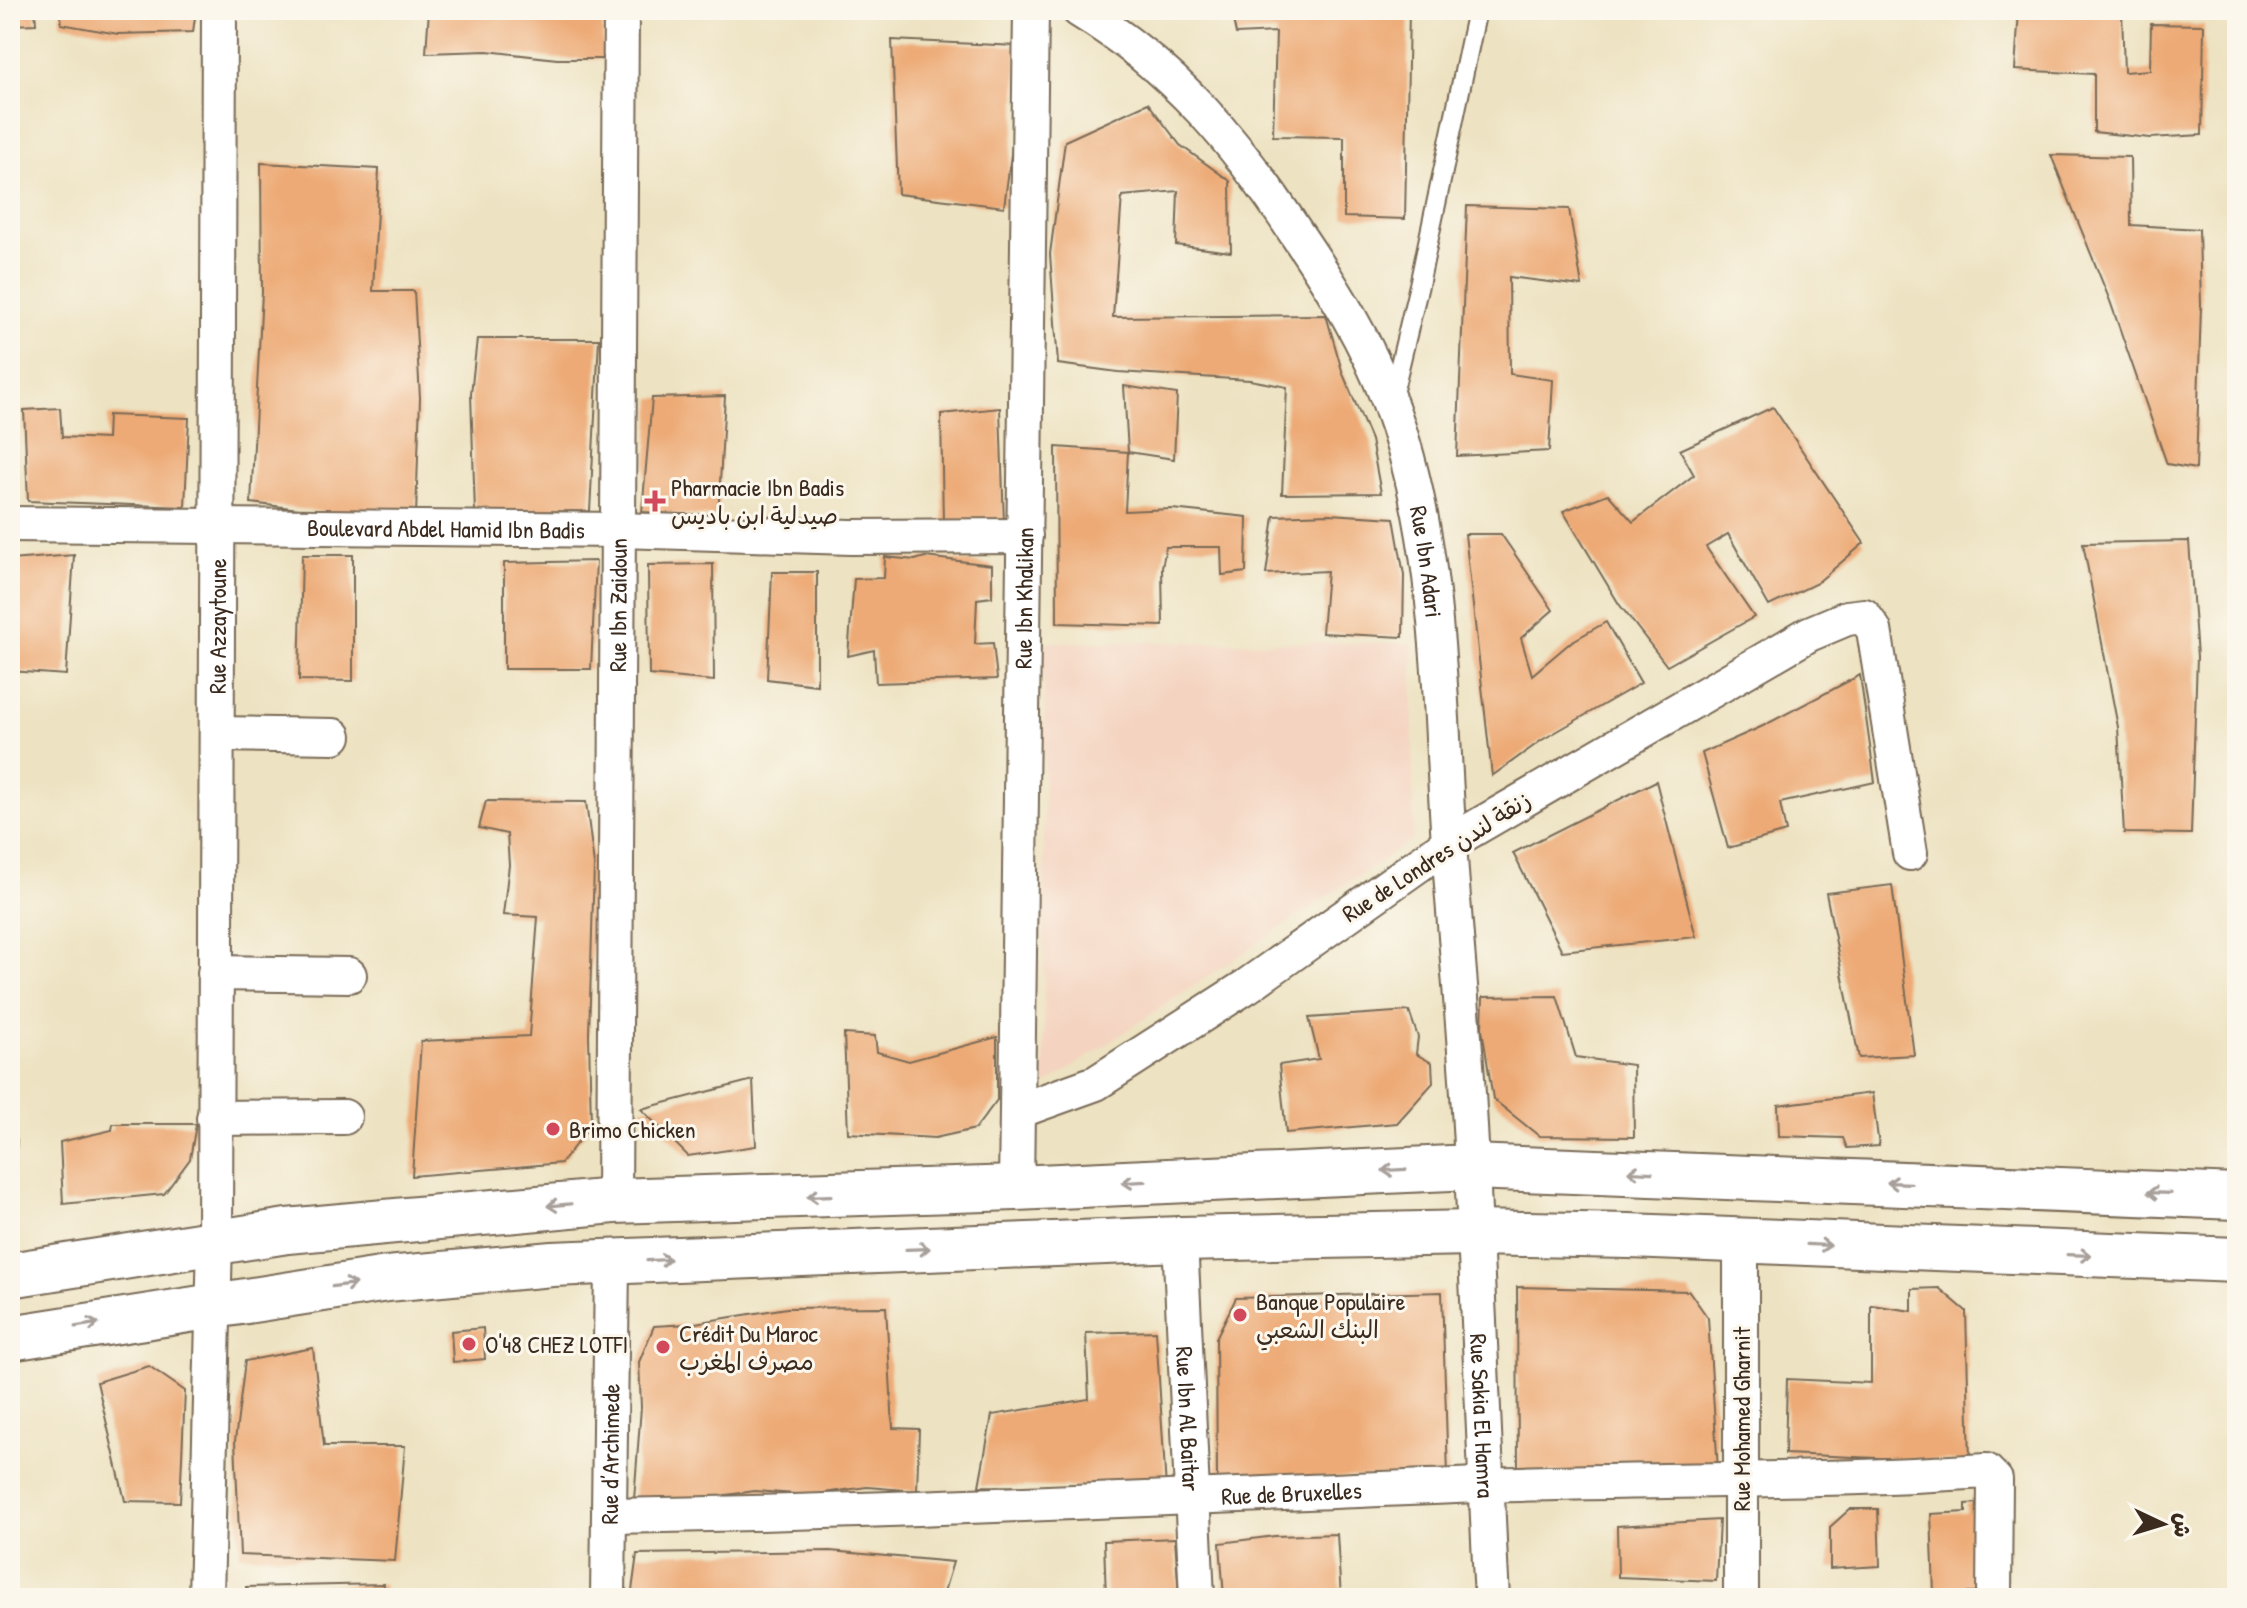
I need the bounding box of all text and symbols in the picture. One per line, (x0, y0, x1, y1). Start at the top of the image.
place label: Pharmacie Ibn Badis صيدلية ابن باديس (671, 471, 844, 531)
marker: Pharmacie Ibn Badis صيدلية ابن باديس (646, 492, 664, 510)
street label: Rue Ibn Adari (1403, 503, 1451, 619)
street label: Boulevard Abdel Hamid Ibn Badis (307, 511, 585, 546)
street label: Rue Ibn Khalikan (1007, 527, 1040, 669)
street label: Rue Ibn Zaidoun (601, 538, 634, 672)
street label: Rue Azzaytoune (201, 558, 233, 694)
street label: Rue de Londres زنقة لندن (1336, 783, 1536, 929)
place label: Brimo Chicken (569, 1113, 696, 1145)
marker: Brimo Chicken (544, 1120, 562, 1138)
one-way arrow (1381, 1162, 1408, 1177)
one-way arrow (1627, 1165, 1653, 1180)
one-way arrow (1122, 1175, 1148, 1190)
one-way arrow (1886, 1175, 1913, 1190)
one-way arrow (2146, 1186, 2173, 1201)
one-way arrow (806, 1188, 833, 1203)
one-way arrow (546, 1198, 573, 1213)
one-way arrow (1805, 1238, 1832, 1253)
one-way arrow (904, 1241, 931, 1256)
one-way arrow (2065, 1247, 2092, 1262)
one-way arrow (645, 1252, 672, 1267)
one-way arrow (331, 1277, 356, 1292)
place label: Banque Populaire البنك الشعبي (1256, 1285, 1406, 1351)
marker: Banque Populaire البنك الشعبي (1231, 1306, 1249, 1324)
one-way arrow (74, 1317, 99, 1332)
place label: Crédit Du Maroc مصرف المغرب (679, 1317, 819, 1377)
street label: Rue Mohamed Gharnit (1725, 1326, 1757, 1511)
place label: O'48 CHEZ LOTFI (485, 1328, 628, 1360)
street label: Rue Sakia El Hamra (1463, 1333, 1503, 1499)
marker: O'48 CHEZ LOTFI (460, 1335, 478, 1353)
marker: Crédit Du Maroc مصرف المغرب (654, 1338, 672, 1356)
street label: Rue Ibn Al Baitar (1169, 1346, 1208, 1492)
street label: Rue d’Archimede (593, 1383, 627, 1525)
street label: Rue de Bruxelles (1221, 1474, 1362, 1512)
north arrow (2123, 1484, 2203, 1564)
text: ش (2167, 1512, 2199, 1539)

